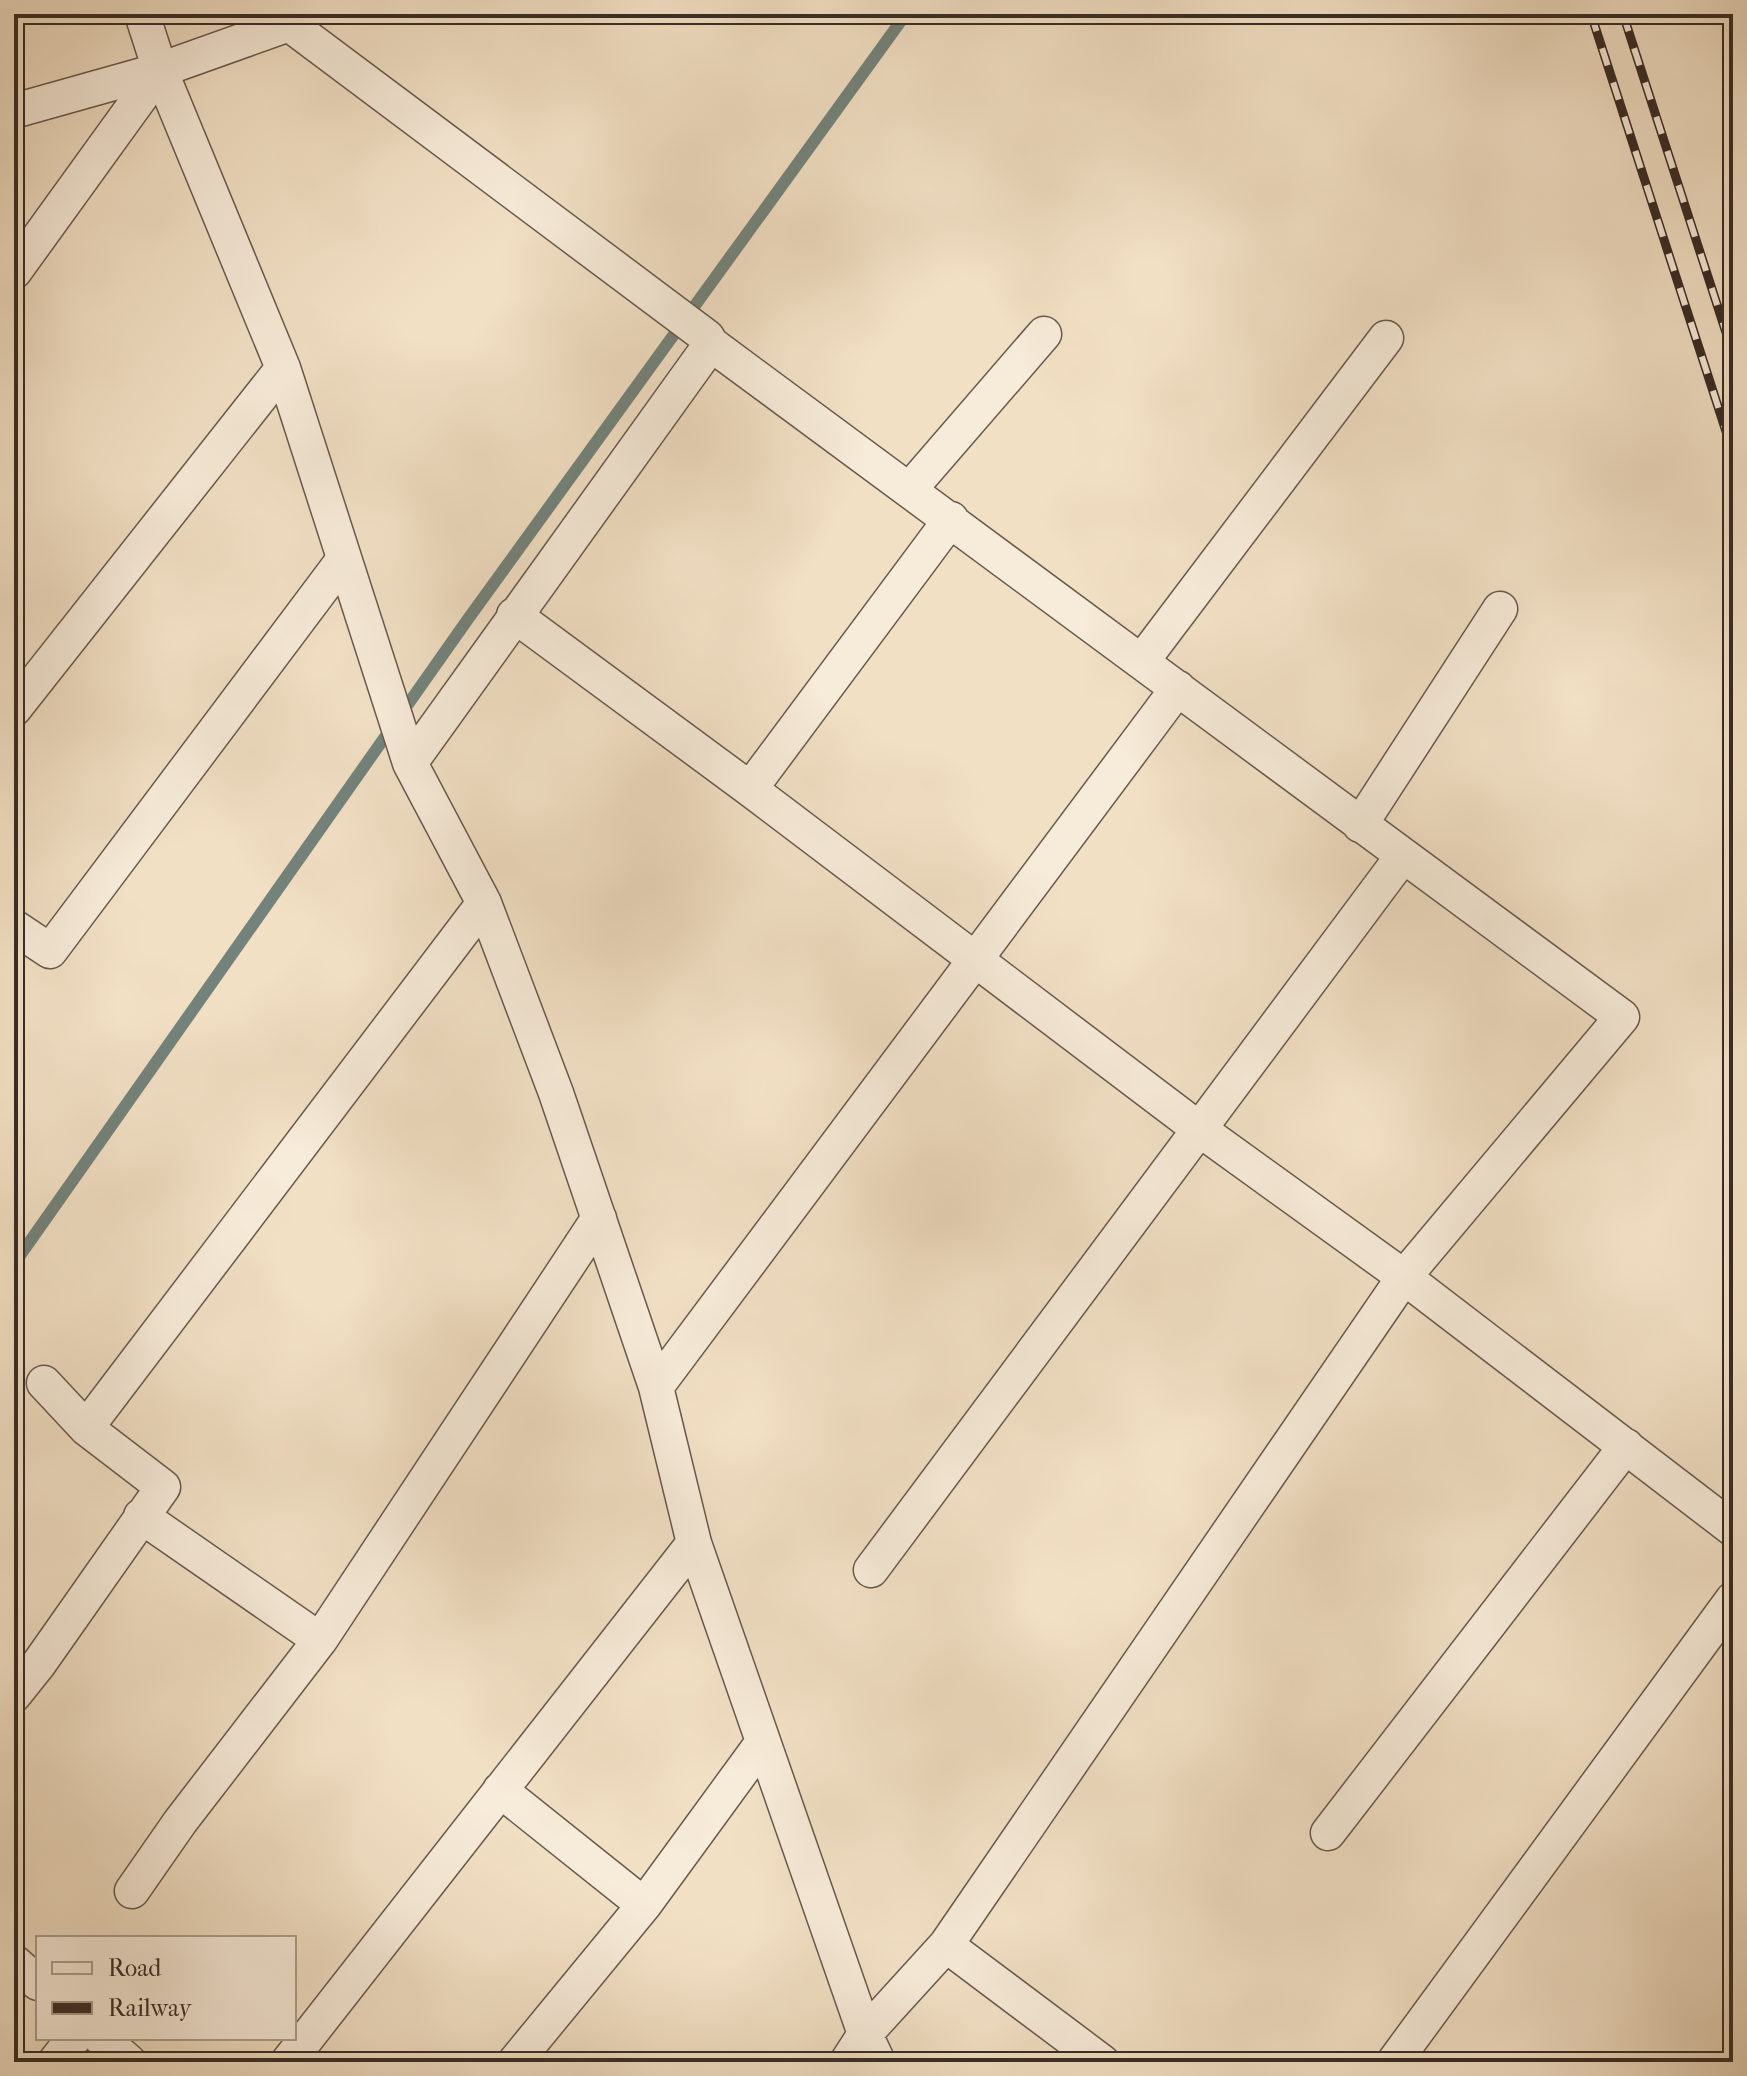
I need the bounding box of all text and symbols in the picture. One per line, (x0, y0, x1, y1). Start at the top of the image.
legend (36, 1936, 296, 2040)
text: Road (108, 1954, 162, 1982)
text: Railway (108, 1994, 193, 2022)

